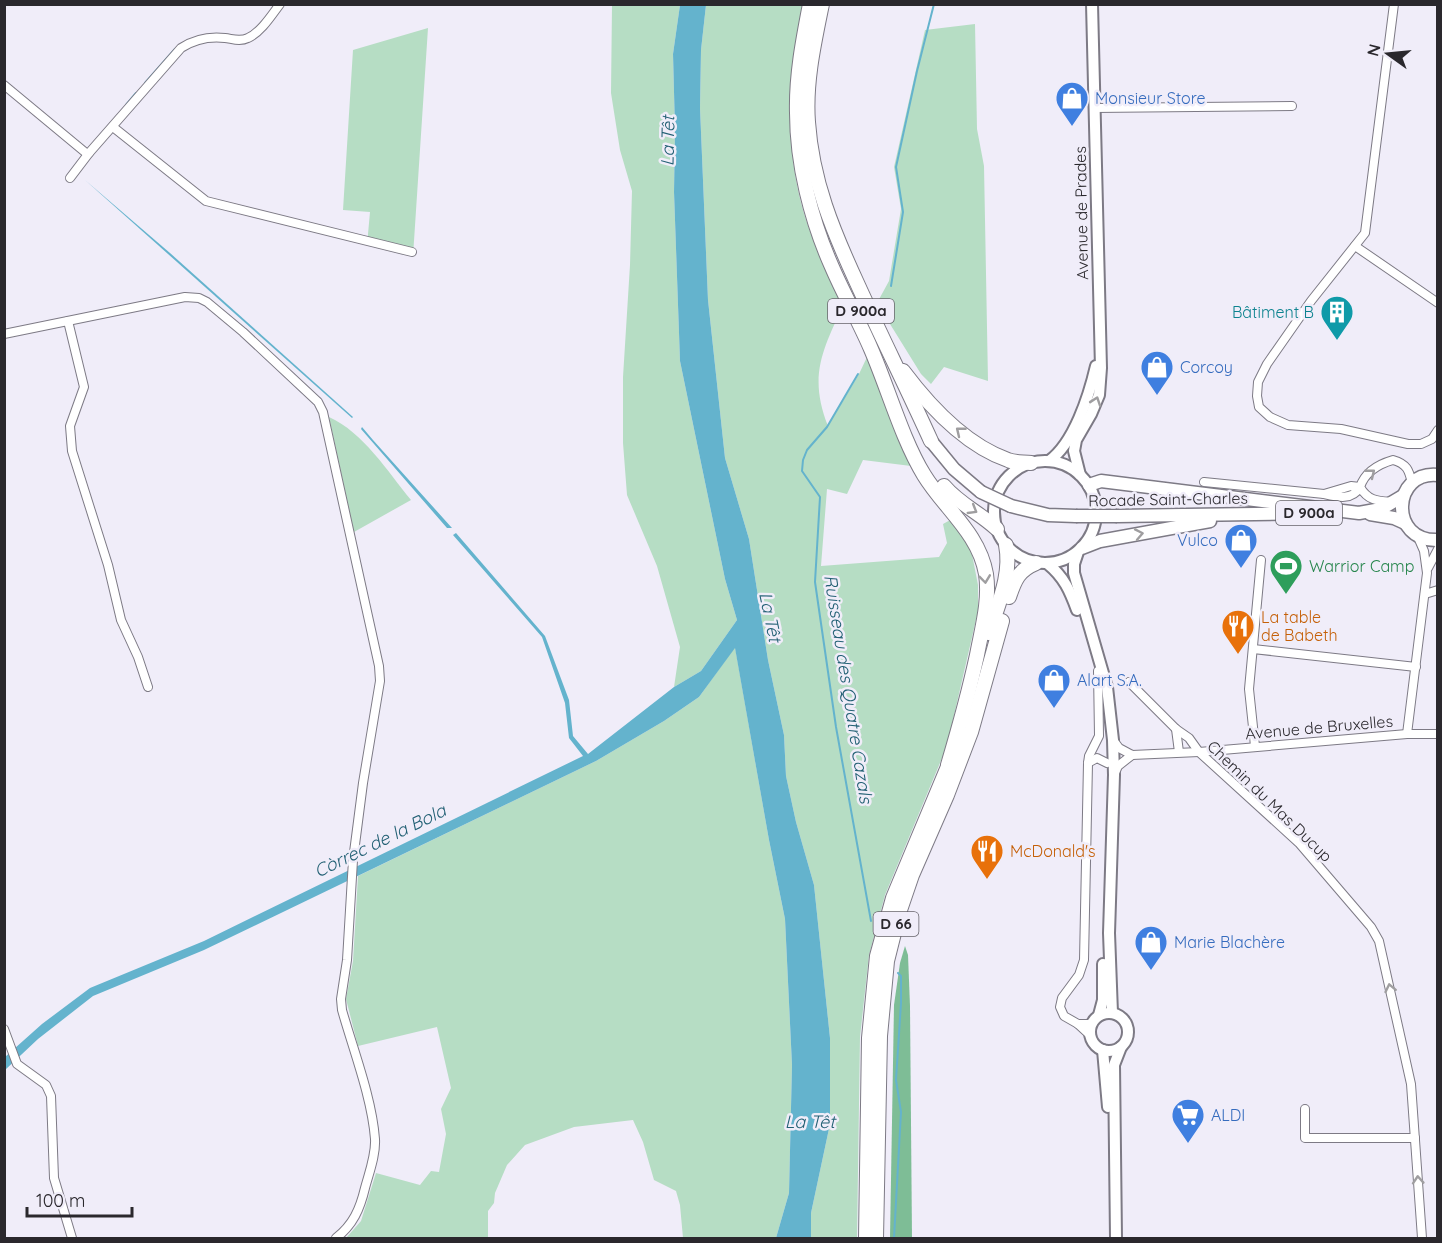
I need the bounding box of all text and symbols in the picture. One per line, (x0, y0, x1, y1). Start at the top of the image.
north arrow (1358, 24, 1418, 84)
text: N (1362, 42, 1385, 58)
shop icon: Monsieur Store (1054, 80, 1090, 127)
place label: Monsieur Store (1095, 88, 1206, 108)
water label: La Têt (656, 114, 679, 166)
street label: Avenue de Prades (1070, 146, 1092, 280)
building icon: Bâtiment B (1319, 294, 1355, 341)
road number: D 900a (828, 299, 894, 323)
place label: Bâtiment B (1232, 302, 1314, 322)
shop icon: Corcoy (1139, 349, 1175, 396)
place label: Corcoy (1180, 357, 1233, 377)
one-way arrow (1088, 396, 1101, 407)
one-way arrow (956, 427, 967, 438)
one-way arrow (1364, 469, 1375, 480)
street label: Rocade Saint-Charles (1088, 488, 1248, 510)
road number: D 900a (1276, 501, 1342, 525)
one-way arrow (967, 503, 977, 515)
shop icon: Vulco (1223, 522, 1259, 569)
one-way arrow (1133, 528, 1143, 541)
place label: Vulco (1177, 530, 1218, 550)
sports icon: Warrior Camp (1268, 548, 1304, 595)
place label: Warrior Camp (1309, 556, 1414, 576)
water label: Ruisseau des Quatre Cazals (819, 573, 878, 806)
one-way arrow (979, 574, 991, 583)
water label: La Têt (754, 590, 787, 646)
place label: La table de Babeth (1261, 607, 1337, 645)
restaurant icon: La table de Babeth (1220, 608, 1256, 655)
shop icon: Alart S.A. (1036, 662, 1072, 709)
place label: Alart S.A. (1077, 670, 1142, 690)
street label: Avenue de Bruxelles (1244, 711, 1394, 743)
street label: Chemin du Mas Ducup (1203, 736, 1337, 866)
water label: Còrrec de la Bola (310, 798, 451, 882)
restaurant icon: McDonald's (969, 833, 1005, 880)
place label: McDonald's (1010, 841, 1096, 861)
road number: D 66 (874, 912, 918, 936)
shop icon: Marie Blachère (1133, 924, 1169, 971)
place label: Marie Blachère (1174, 932, 1285, 952)
one-way arrow (1384, 983, 1397, 993)
supermarket icon: ALDI (1170, 1097, 1206, 1144)
place label: ALDI (1211, 1105, 1245, 1125)
water label: La Têt (785, 1110, 837, 1133)
one-way arrow (1412, 1176, 1425, 1185)
scale bar (27, 1180, 132, 1218)
text: 100 m (36, 1189, 85, 1212)

